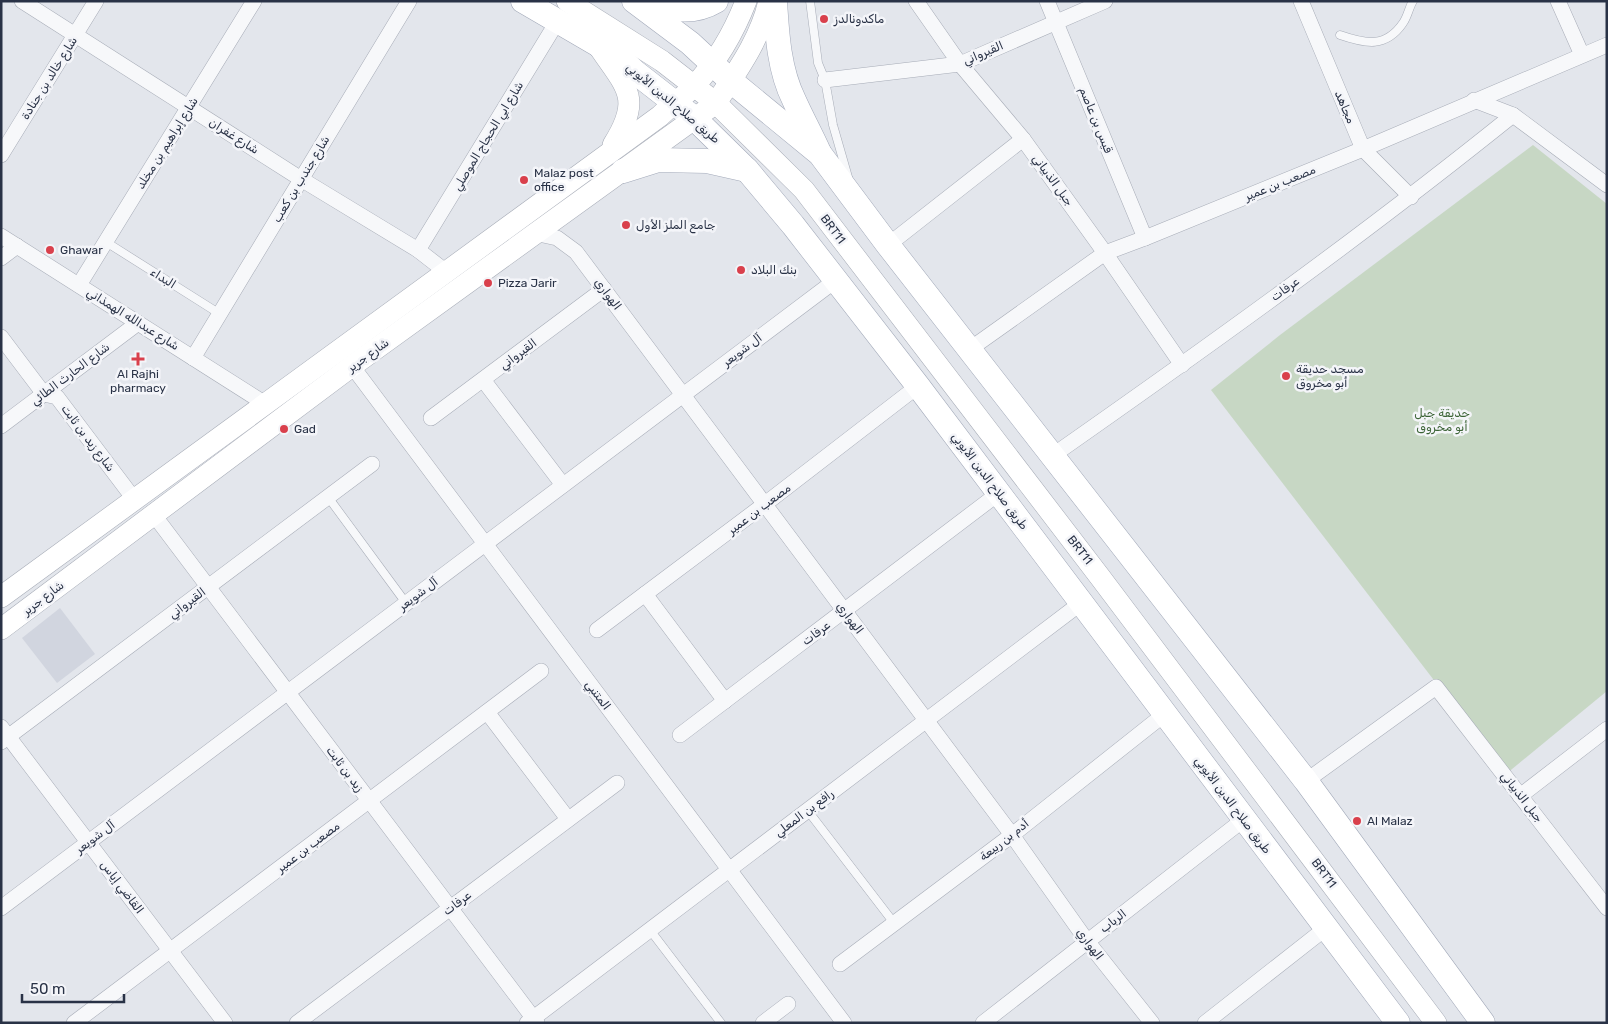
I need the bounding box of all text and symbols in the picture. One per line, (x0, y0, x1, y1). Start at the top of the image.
place label: ماكدونالدز (833, 12, 884, 27)
marker: ماكدونالدز (818, 13, 830, 25)
street label: شارع خالد بن جنادة (18, 34, 82, 123)
street label: القيرواني (961, 38, 1006, 70)
street label: طريق صلاح الدين الأيوبي (622, 60, 723, 148)
street label: شارع ابي الحجاج الموصلي (450, 79, 528, 194)
street label: قيس بن عاصم (1075, 85, 1116, 156)
street label: مجاهد (1332, 88, 1358, 126)
street label: شارع إبراهيم بن مخلد (133, 94, 203, 193)
street label: شارع غفران (205, 115, 262, 159)
street label: شارع جندب بن كعب (270, 133, 334, 226)
street label: جبل الذبياني (1028, 152, 1076, 210)
street label: مصعب بن عمير (1241, 162, 1318, 205)
place label: Malaz post office (534, 166, 594, 194)
marker: Malaz post office (518, 174, 530, 186)
street label: BRT11 (818, 212, 848, 246)
place label: جامع الملز الأول (636, 218, 715, 234)
marker: جامع الملز الأول (620, 219, 632, 231)
place label: Ghawar (60, 243, 103, 257)
marker: Ghawar (44, 244, 56, 256)
place label: بنك البلاد (751, 263, 797, 277)
marker: بنك البلاد (735, 264, 747, 276)
street label: البداء (148, 265, 178, 291)
street label: عرفات (1268, 274, 1303, 305)
street label: الهواري (591, 275, 624, 313)
place label: Pizza Jarir (498, 276, 557, 290)
marker: Pizza Jarir (482, 277, 494, 289)
street label: شارع عبدالله الهمذاني (83, 285, 182, 355)
street label: آل شويعر (719, 330, 766, 371)
street label: شارع جرير (344, 335, 393, 377)
street label: القيرواني (497, 336, 540, 374)
street label: شارع الحارث الطائي (28, 340, 113, 410)
marker: Al Rajhi pharmacy (132, 353, 144, 365)
place label: مسجد حديقة أبو مخروق (1296, 362, 1364, 391)
place label: Al Rajhi pharmacy (110, 367, 166, 395)
marker: مسجد حديقة أبو مخروق (1280, 370, 1292, 382)
street label: شارع زيد بن ثابت (57, 402, 118, 475)
park label: حديقة جبل أبو مخروق (1414, 406, 1470, 435)
place label: Gad (294, 422, 316, 436)
marker: Gad (278, 423, 290, 435)
street label: طريق صلاح الدين الأيوبي (947, 430, 1031, 534)
street label: مصعب بن عمير (724, 480, 794, 539)
street label: BRT11 (1064, 533, 1096, 567)
street label: آل شويعر (395, 574, 442, 615)
street label: شارع جرير (19, 578, 68, 620)
street label: القيرواني (166, 585, 209, 623)
street label: الهواري (833, 599, 866, 637)
street label: عرفات (799, 618, 834, 649)
street label: المتنبي (581, 677, 614, 714)
street label: زيد بن ثابت (323, 744, 367, 795)
street label: طريق صلاح الدين الأيوبي (1190, 754, 1274, 858)
street label: جبل الذبياني (1496, 769, 1546, 826)
street label: رافع بن المعلي (772, 786, 838, 841)
place label: Al Malaz (1367, 814, 1413, 828)
marker: Al Malaz (1351, 815, 1363, 827)
street label: أدم بن ربيعة (976, 816, 1033, 865)
street label: آل شويعر (72, 817, 119, 858)
street label: مصعب بن عمير (273, 818, 343, 877)
street label: BRT11 (1309, 856, 1339, 890)
street label: القاضي إياس (96, 858, 147, 918)
street label: عرفات (440, 888, 475, 919)
street label: الرباب (1097, 906, 1130, 936)
street label: الهواري (1073, 925, 1106, 963)
scale bar (22, 972, 125, 1004)
text: 50 m (30, 980, 65, 998)

